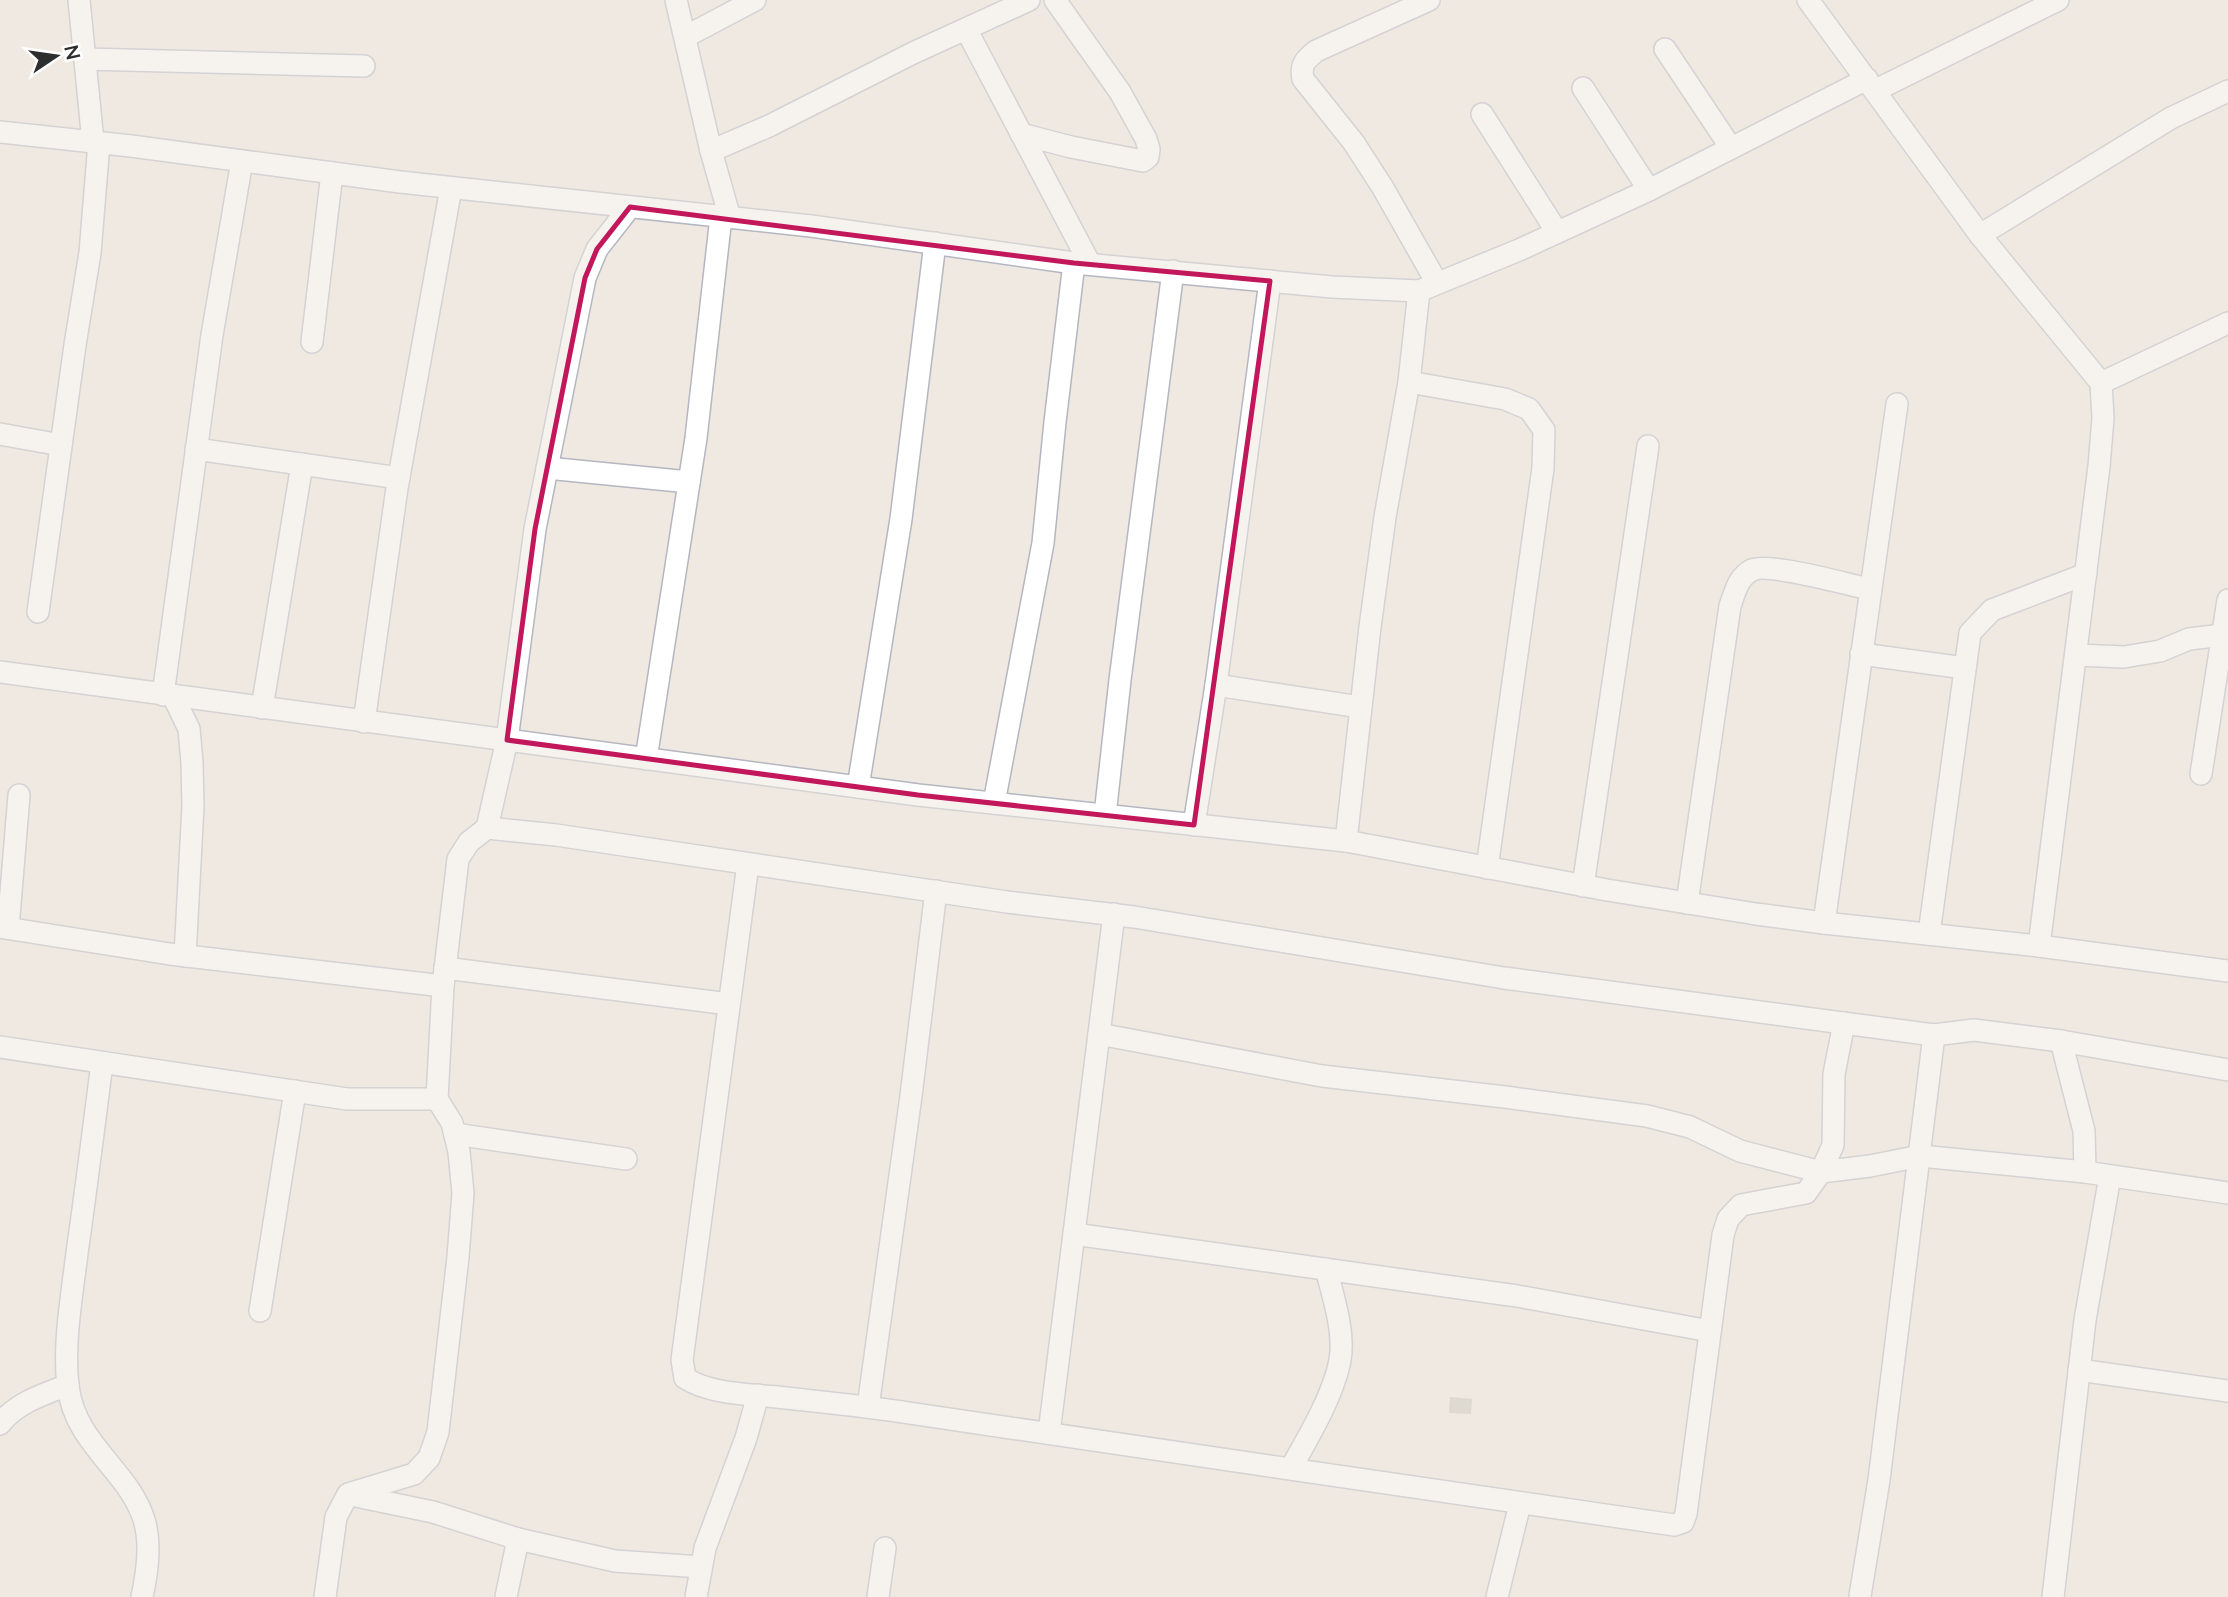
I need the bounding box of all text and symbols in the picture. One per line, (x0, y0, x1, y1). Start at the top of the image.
north arrow (21, 21, 91, 91)
text: N (60, 42, 86, 62)

